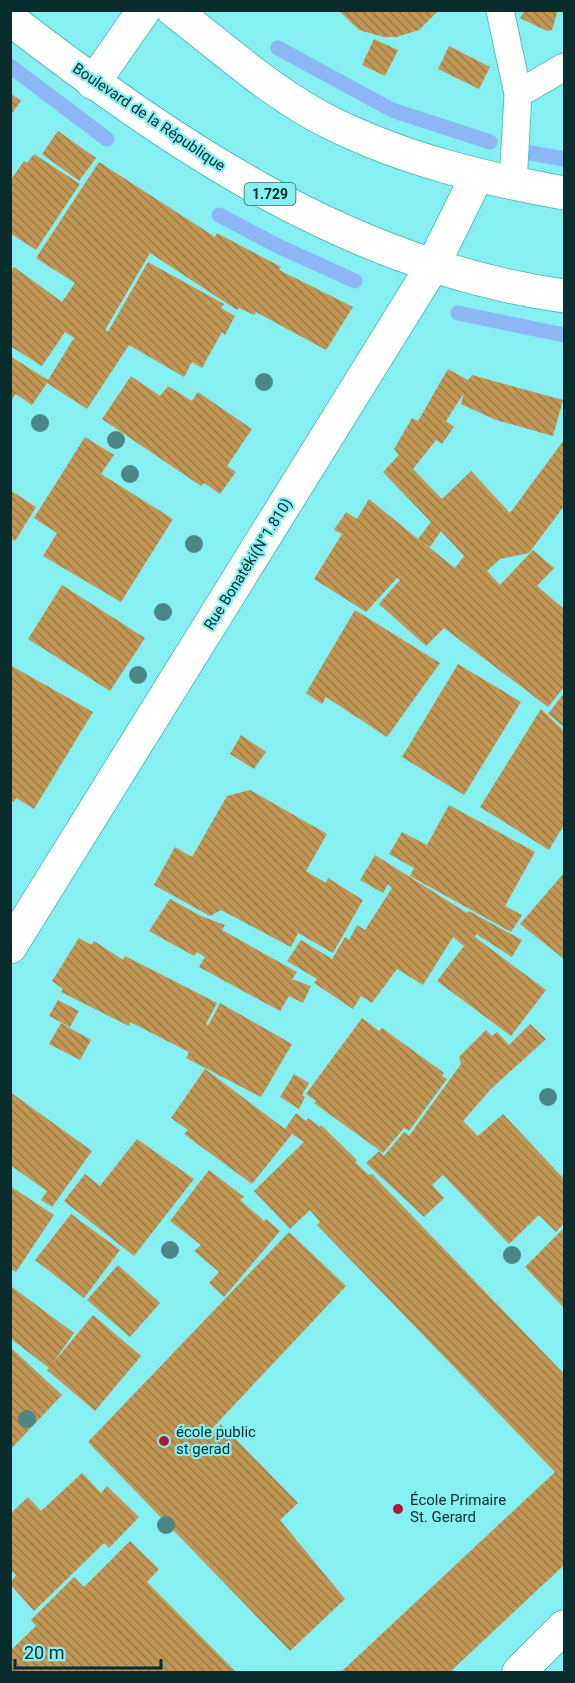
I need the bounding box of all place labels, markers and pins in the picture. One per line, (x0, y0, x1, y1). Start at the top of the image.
place label: école public st gerad (176, 1423, 256, 1458)
marker: école public st gerad (157, 1434, 171, 1448)
place label: École Primaire St. Gerard (410, 1491, 506, 1526)
marker: École Primaire St. Gerard (391, 1502, 405, 1516)

